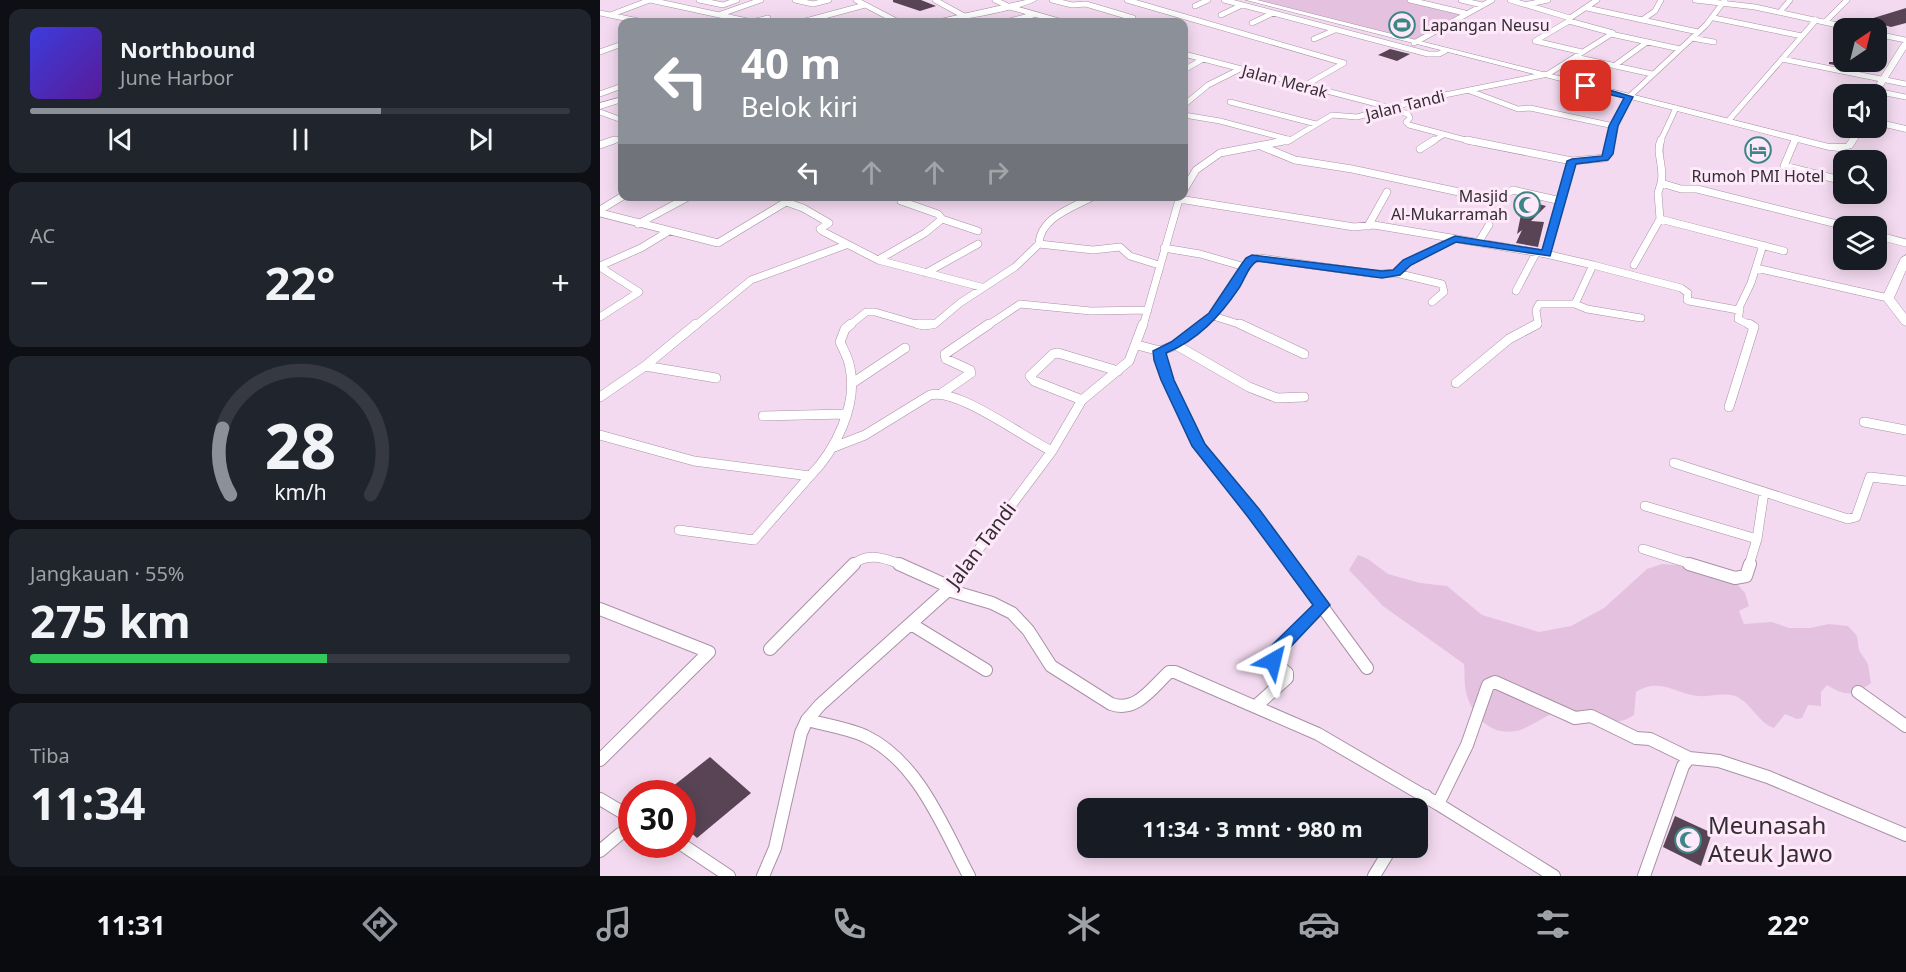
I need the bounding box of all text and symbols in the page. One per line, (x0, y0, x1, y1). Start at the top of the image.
sports icon: Lapangan Neusu (1387, 10, 1417, 40)
place label: Lapangan Neusu (1422, 14, 1550, 36)
north arrow (1833, 18, 1887, 72)
map controls (1833, 18, 1887, 270)
text: Northbound (120, 34, 255, 64)
text: 40 m (741, 34, 841, 91)
icon: left (642, 42, 720, 120)
street label: Jalan Merak (1238, 58, 1331, 103)
pin (1560, 60, 1611, 111)
text: June Harbor (120, 64, 234, 91)
icon: arrive (1569, 69, 1602, 102)
button: sound (1833, 84, 1887, 138)
street label: Jalan Tandi (1361, 85, 1447, 126)
text: Belok kiri (741, 88, 858, 125)
icon: previous (104, 123, 137, 156)
icon: pause (284, 123, 317, 156)
icon: next (464, 123, 497, 156)
hotel icon: Rumoh PMI Hotel (1743, 135, 1773, 165)
button: search (1833, 150, 1887, 204)
icon: left (792, 156, 825, 189)
icon: ahead (855, 156, 888, 189)
icon: ahead (918, 156, 951, 189)
icon: right (981, 156, 1014, 189)
place label: Rumoh PMI Hotel (1692, 165, 1824, 187)
place label: Masjid Al-Mukarramah (1391, 185, 1508, 225)
mosque icon: Masjid Al-Mukarramah (1512, 190, 1542, 220)
button: layers (1833, 216, 1887, 270)
text: AC (30, 222, 55, 249)
text: 22° (265, 252, 335, 313)
text: − (30, 260, 49, 305)
text: + (551, 260, 570, 305)
text: 28 (264, 402, 336, 487)
text: km/h (274, 477, 326, 506)
street label: Jalan Tandi (938, 496, 1022, 595)
text: Jangkauan · 55% (30, 560, 184, 587)
text: 275 km (30, 590, 191, 651)
position arrow (1241, 629, 1305, 693)
text: Tiba (30, 742, 70, 769)
text: 11:34 (30, 772, 146, 833)
speed limit sign: 30 (618, 780, 696, 858)
place label: Meunasah Ateuk Jawo (1708, 808, 1833, 869)
text: 11:34 · 3 mnt · 980 m (1142, 813, 1363, 843)
mosque icon: Meunasah Ateuk Jawo (1673, 825, 1703, 855)
icon: directions (359, 903, 401, 945)
icon: music (593, 903, 635, 945)
icon: phone (828, 903, 870, 945)
icon: climate (1063, 903, 1105, 945)
icon: car (1298, 903, 1340, 945)
icon: filters (1532, 903, 1574, 945)
text: 11:31 (96, 906, 166, 943)
text: 22° (1767, 906, 1810, 943)

